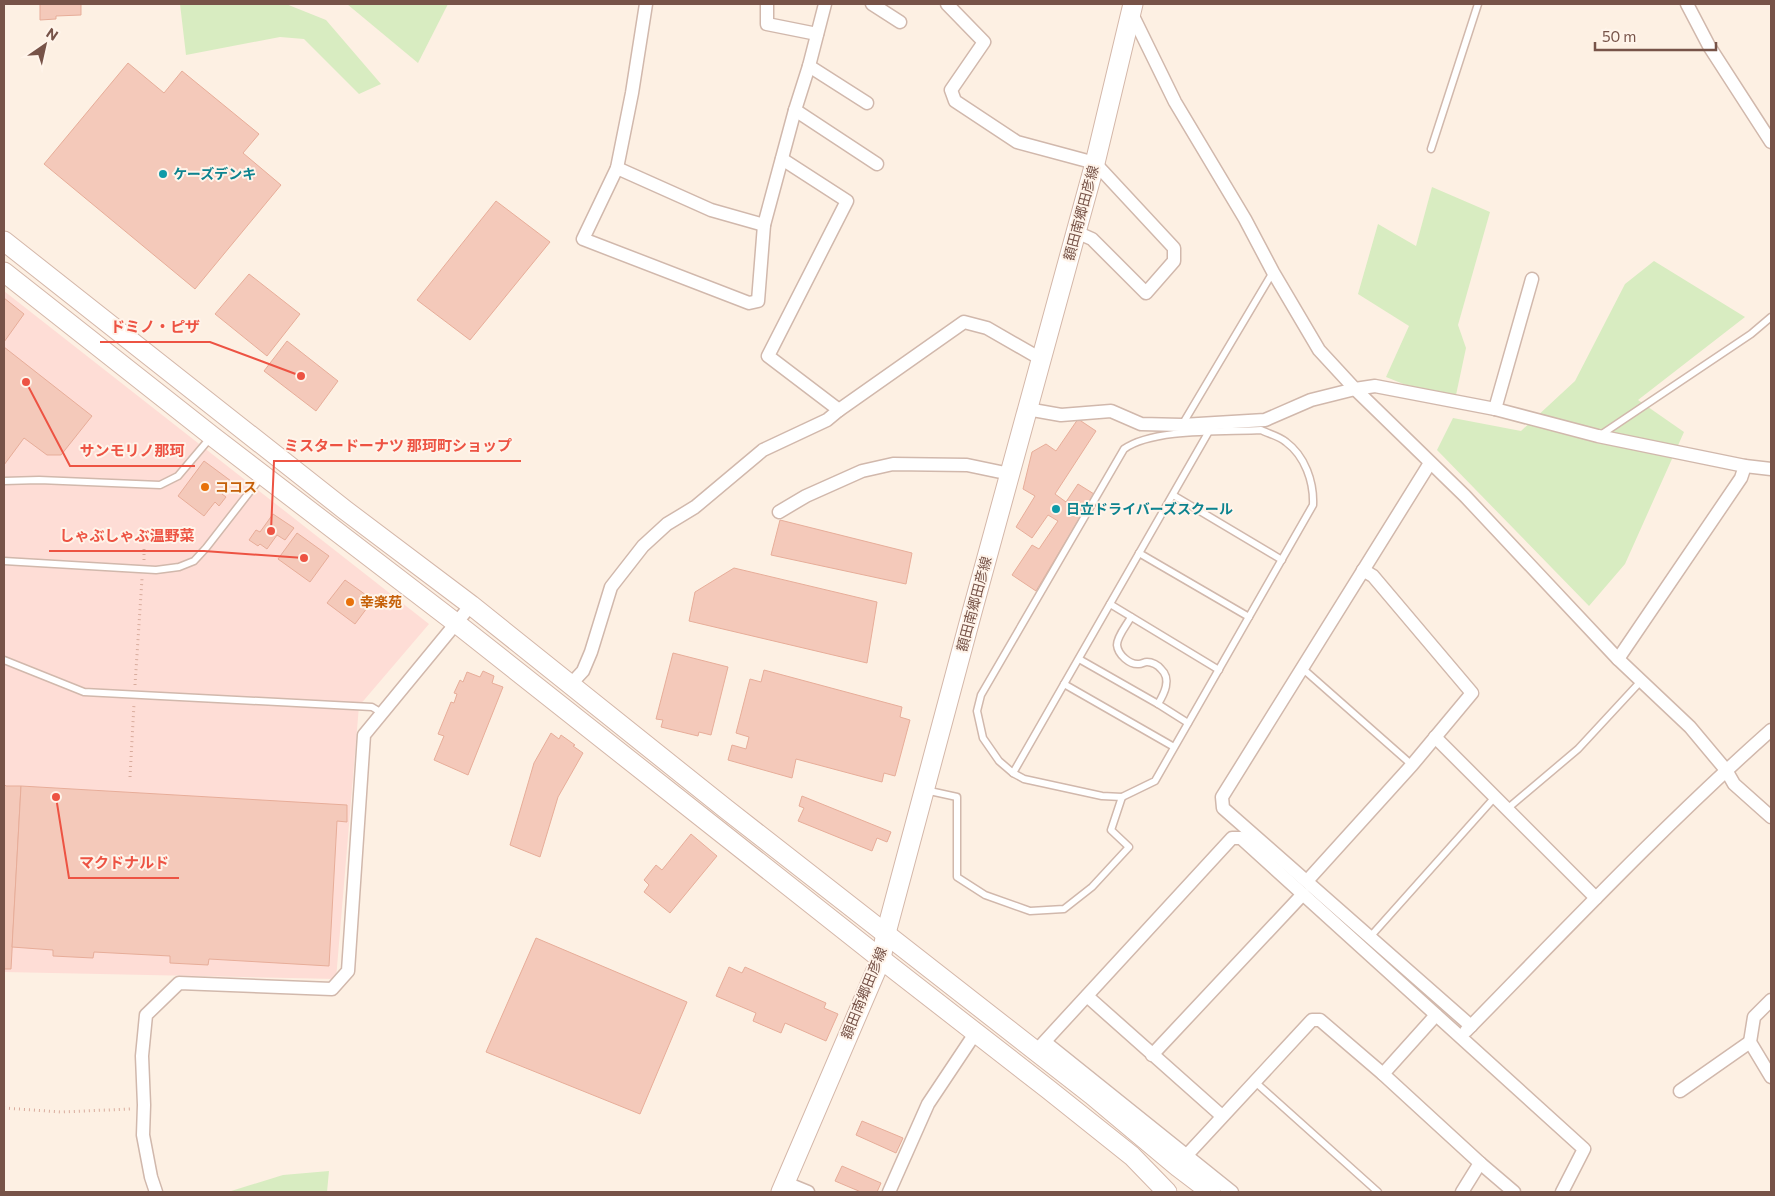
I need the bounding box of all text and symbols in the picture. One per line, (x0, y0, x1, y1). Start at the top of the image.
north arrow (20, 20, 70, 70)
scale bar (1595, 20, 1716, 52)
text: N (43, 24, 62, 44)
text: 50 m (1602, 27, 1636, 45)
street label: 額田南郷田彦線 (1060, 163, 1101, 262)
place label: ケーズデンキ (173, 165, 256, 182)
marker: ケーズデンキ (157, 168, 169, 180)
callout: ドミノ・ピザ (100, 312, 210, 342)
text: ドミノ・ピザ (110, 317, 200, 335)
callout: ミスタードーナツ 那珂町ショップ (274, 431, 521, 461)
callout: サンモリノ那珂 (70, 436, 195, 466)
text: ミスタードーナツ 那珂町ショップ (284, 436, 512, 454)
text: サンモリノ那珂 (79, 441, 185, 459)
place label: ココス (215, 478, 257, 495)
marker: ココス (199, 481, 211, 493)
place label: 日立ドライバーズスクール (1066, 500, 1233, 517)
marker: 日立ドライバーズスクール (1050, 503, 1062, 515)
callout: しゃぶしゃぶ温野菜 (49, 521, 204, 551)
text: しゃぶしゃぶ温野菜 (59, 526, 195, 544)
street label: 額田南郷田彦線 (953, 554, 994, 653)
place label: 幸楽苑 (360, 593, 402, 610)
marker: 幸楽苑 (344, 596, 356, 608)
callout: マクドナルド (69, 848, 179, 878)
text: マクドナルド (79, 853, 169, 871)
street label: 額田南郷田彦線 (837, 944, 890, 1041)

